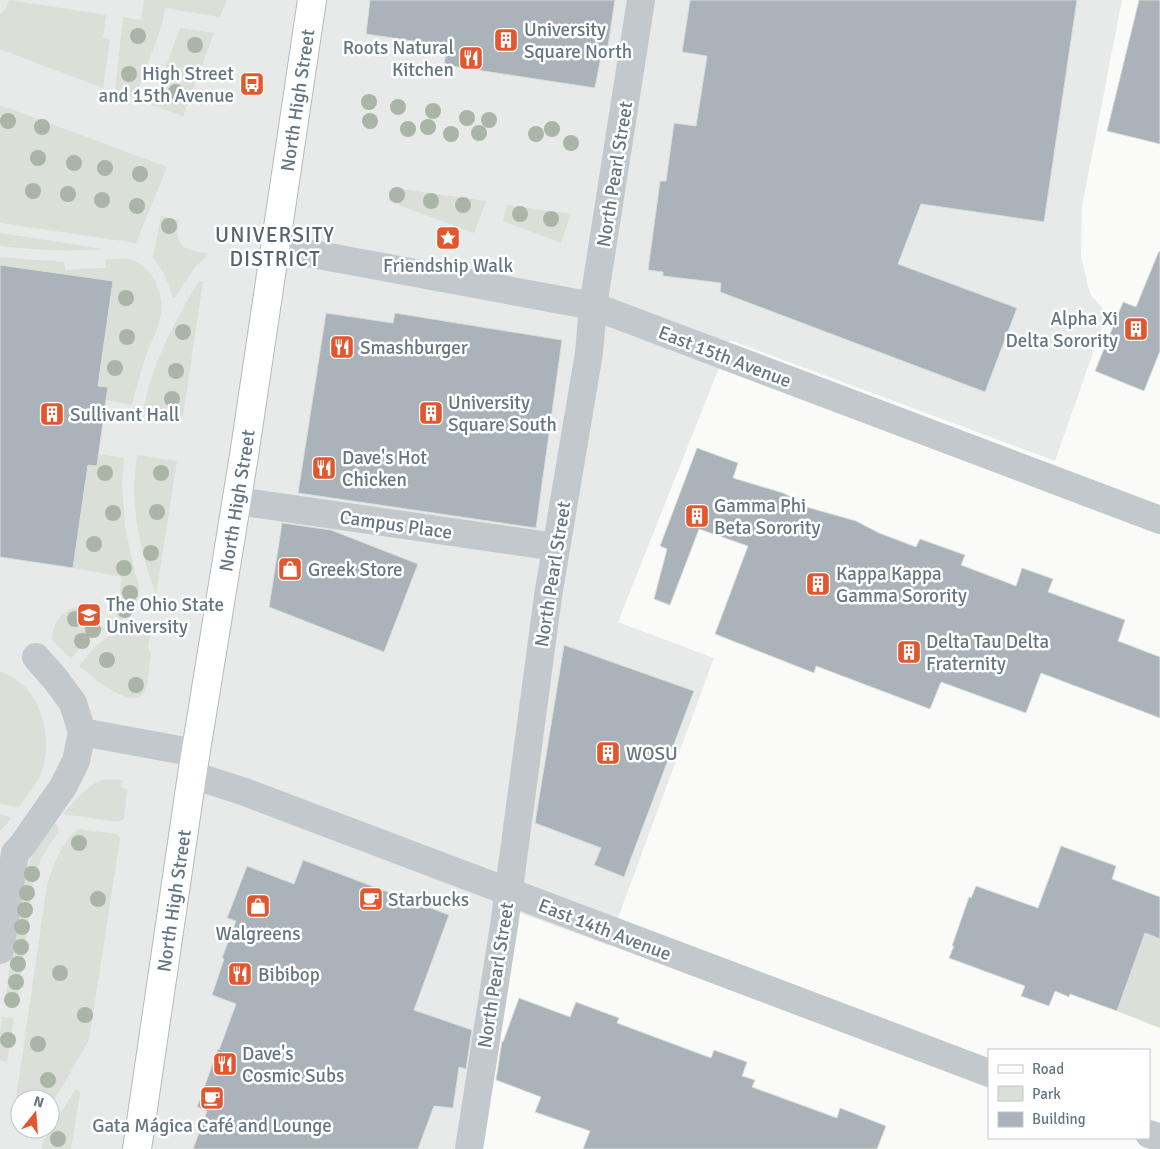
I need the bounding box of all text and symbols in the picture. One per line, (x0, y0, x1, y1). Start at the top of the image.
place label: University Square North (524, 18, 632, 64)
street label: North High Street (276, 27, 321, 173)
building icon: University Square North (493, 27, 519, 53)
place label: Roots Natural Kitchen (343, 36, 454, 82)
restaurant icon: Roots Natural Kitchen (458, 45, 484, 71)
place label: High Street and 15th Avenue (99, 62, 234, 108)
bus stop icon: High Street and 15th Avenue (239, 71, 265, 97)
street label: North Pearl Street (592, 99, 638, 249)
district label: UNIVERSITY DISTRICT (215, 222, 335, 272)
place icon: Friendship Walk (435, 225, 461, 251)
place label: Friendship Walk (383, 254, 514, 278)
place label: Alpha Xi Delta Sorority (1006, 307, 1118, 353)
building icon: Alpha Xi Delta Sorority (1123, 316, 1149, 342)
street label: East 15th Avenue (655, 321, 795, 393)
restaurant icon: Smashburger (329, 334, 355, 360)
place label: Smashburger (360, 336, 468, 360)
place label: University Square South (448, 391, 557, 437)
building icon: University Square South (418, 400, 444, 426)
building icon: Sullivant Hall (39, 401, 65, 427)
place label: Sullivant Hall (70, 403, 180, 427)
street label: North High Street (214, 428, 261, 574)
place label: Dave's Hot Chicken (342, 446, 427, 492)
restaurant icon: Dave's Hot Chicken (311, 455, 337, 481)
place label: Gamma Phi Beta Sorority (714, 494, 821, 540)
street label: North Pearl Street (530, 499, 576, 649)
building icon: Gamma Phi Beta Sorority (684, 503, 710, 529)
street label: Campus Place (338, 505, 454, 545)
shop icon: Greek Store (277, 556, 303, 582)
place label: Greek Store (308, 558, 403, 582)
place label: Kappa Kappa Gamma Sorority (836, 562, 967, 608)
building icon: Kappa Kappa Gamma Sorority (805, 571, 831, 597)
place label: The Ohio State University (106, 593, 224, 639)
school or university icon: The Ohio State University (76, 602, 102, 628)
place label: Delta Tau Delta Fraternity (926, 630, 1049, 676)
building icon: Delta Tau Delta Fraternity (896, 639, 922, 665)
building icon: WOSU (595, 740, 621, 766)
place label: WOSU (626, 742, 678, 766)
street label: North High Street (152, 828, 197, 974)
cafe icon: Starbucks (358, 886, 384, 912)
place label: Starbucks (388, 888, 469, 912)
shop icon: Walgreens (245, 893, 271, 919)
street label: East 14th Avenue (535, 894, 675, 966)
street label: North Pearl Street (473, 900, 519, 1050)
place label: Walgreens (216, 922, 300, 946)
restaurant icon: Bibibop (227, 961, 253, 987)
place label: Bibibop (258, 963, 320, 987)
place label: Dave's Cosmic Subs (242, 1042, 344, 1088)
legend (988, 1049, 1150, 1139)
restaurant icon: Dave's Cosmic Subs (212, 1051, 238, 1077)
text: Road (1032, 1060, 1064, 1078)
cafe icon: Gata Mágica Café and Lounge (199, 1085, 225, 1111)
text: Park (1032, 1085, 1061, 1103)
north arrow (10, 1089, 60, 1139)
text: N (32, 1092, 46, 1112)
text: Building (1032, 1110, 1086, 1128)
place label: Gata Mágica Café and Lounge (92, 1114, 332, 1138)

